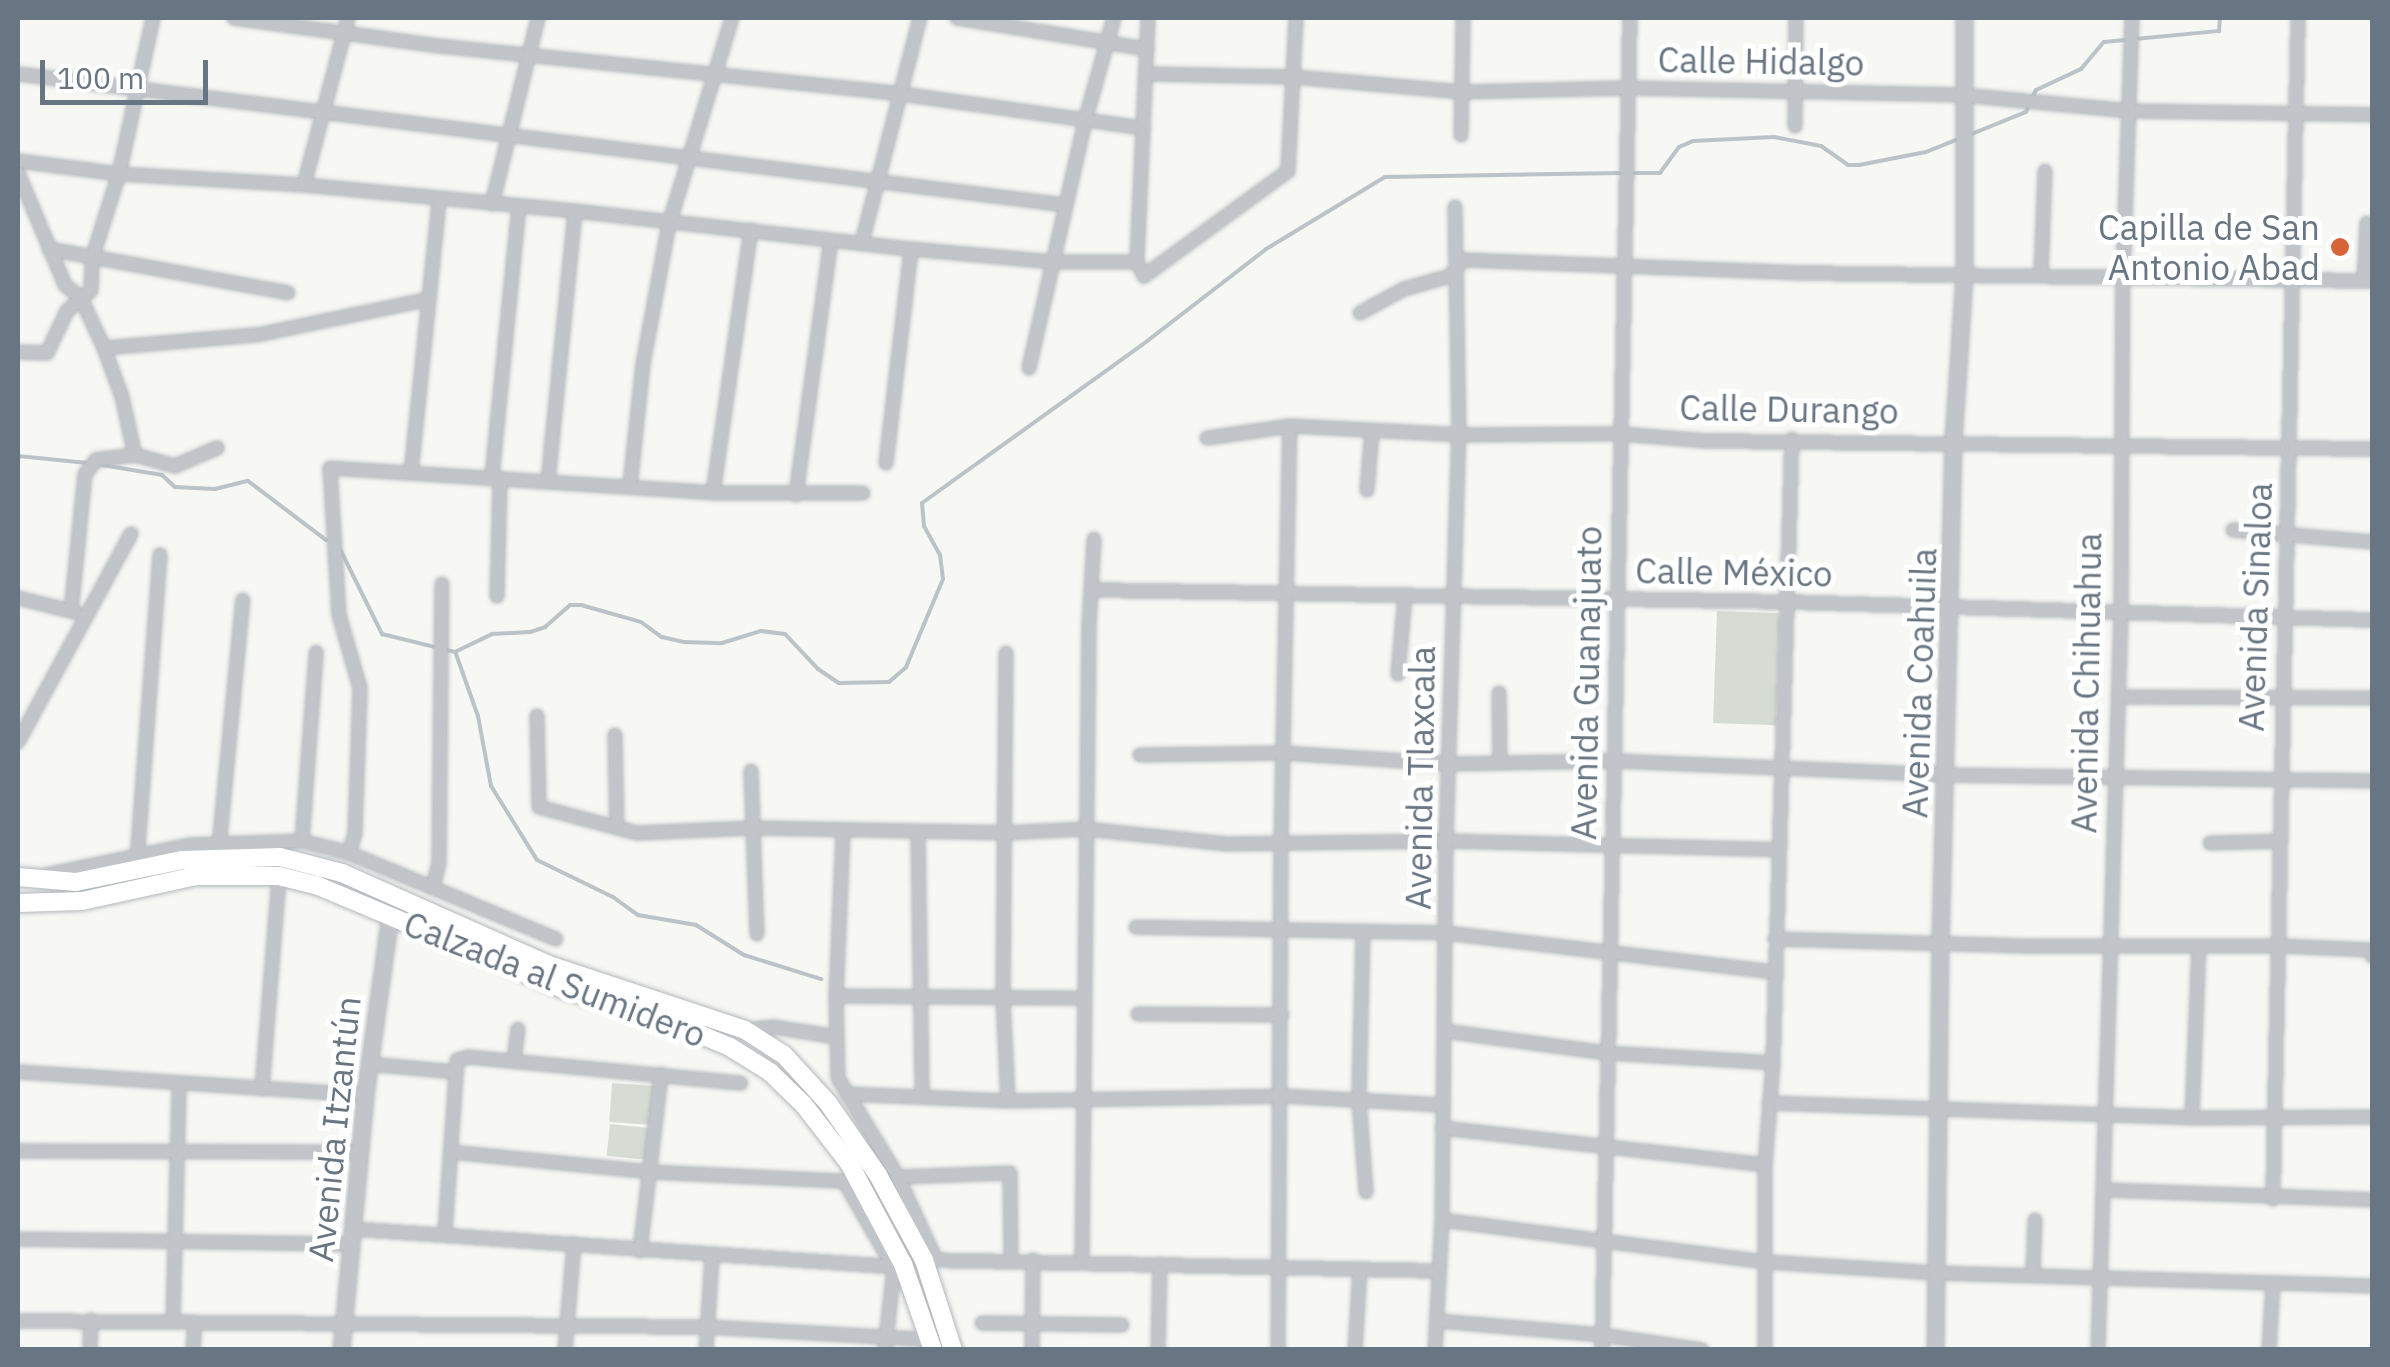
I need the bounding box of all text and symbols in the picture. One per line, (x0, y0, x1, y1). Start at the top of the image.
street label: Calle Hidalgo (1657, 38, 1865, 84)
scale bar (45, 40, 212, 102)
text: 100 m (57, 58, 144, 97)
place label: Capilla de San Antonio Abad (2098, 206, 2320, 288)
marker: Capilla de San Antonio Abad (2329, 236, 2351, 258)
street label: Calle Durango (1679, 386, 1899, 432)
street label: Avenida Sinaloa (2230, 482, 2280, 732)
street label: Avenida Guanajuato (1562, 526, 1610, 840)
street label: Avenida Chihuahua (2062, 532, 2110, 834)
street label: Avenida Coahuila (1893, 547, 1945, 819)
street label: Calle México (1635, 549, 1833, 595)
street label: Avenida Tlaxcala (1397, 646, 1443, 910)
street label: Calzada al Sumidero (398, 902, 712, 1056)
street label: Avenida Itzantún (299, 994, 369, 1264)

